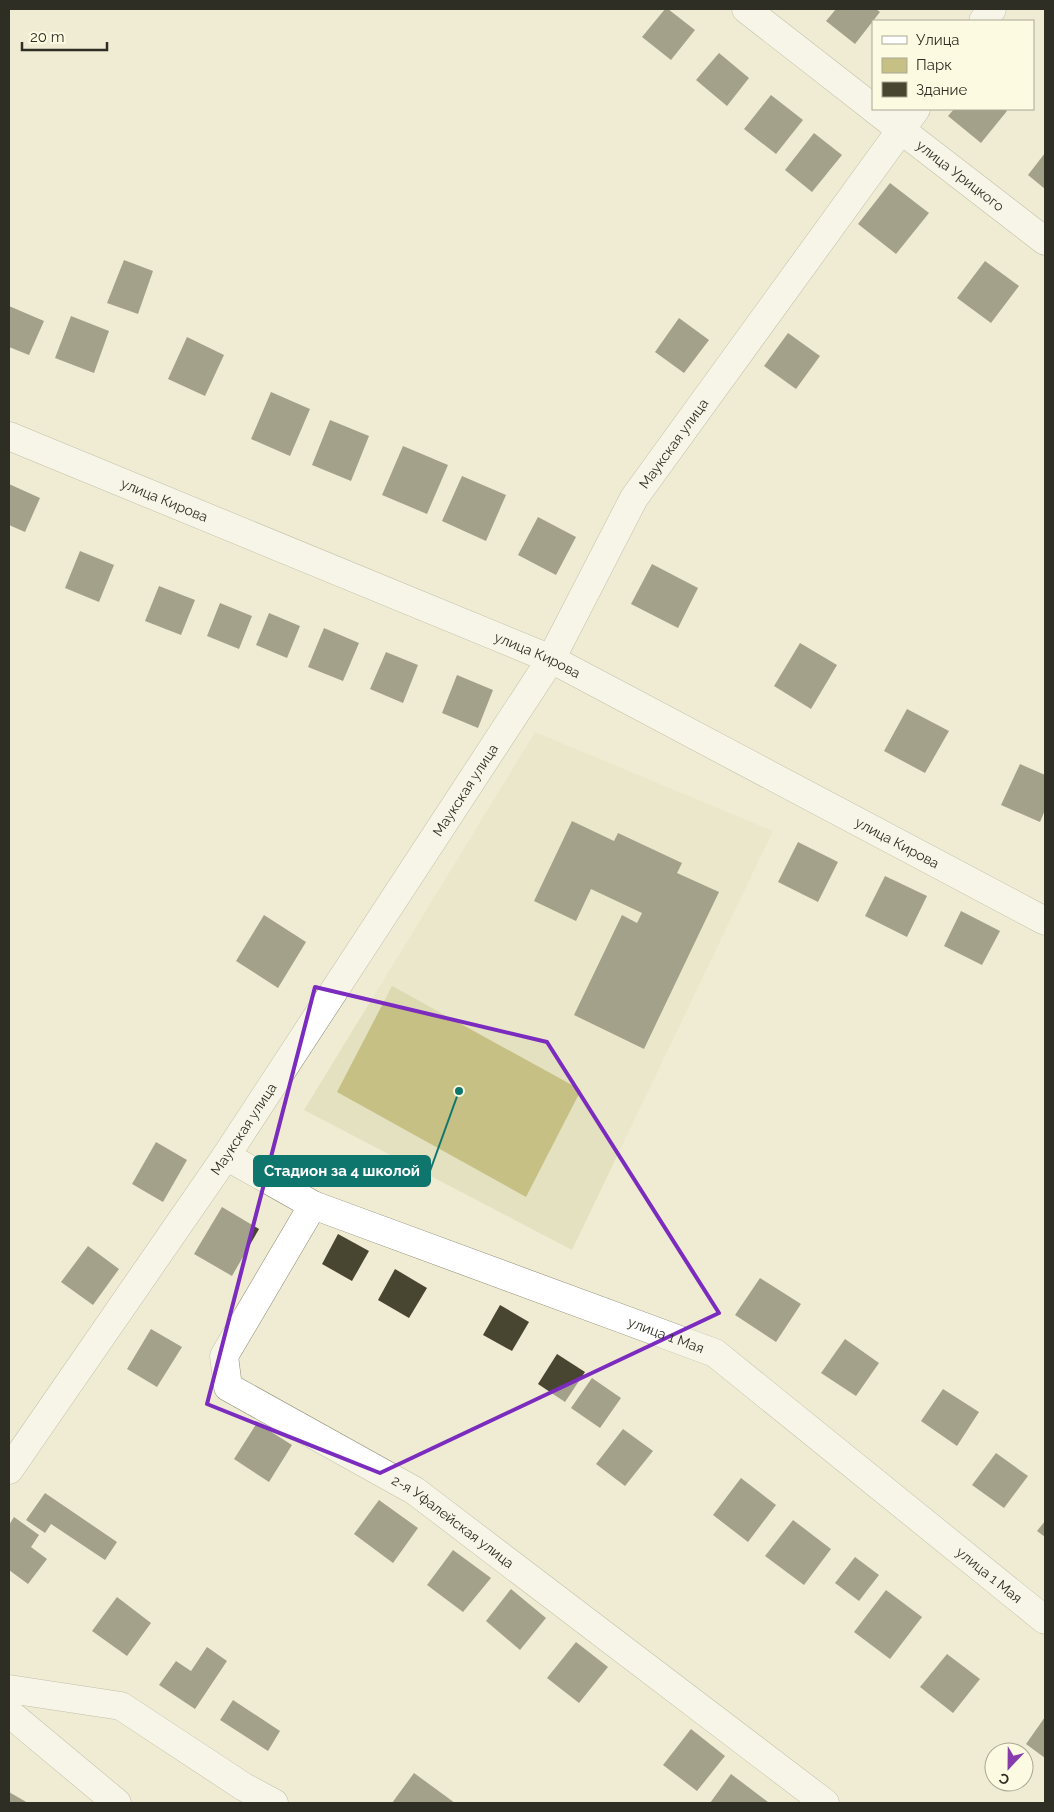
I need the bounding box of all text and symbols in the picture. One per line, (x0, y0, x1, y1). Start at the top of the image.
scale bar (22, 20, 108, 52)
legend (872, 20, 1034, 110)
text: 20 m (30, 28, 65, 46)
text: Улица (916, 31, 960, 49)
text: Парк (916, 56, 952, 74)
text: Здание (916, 81, 968, 99)
street label: улица Урицкого (913, 137, 1007, 214)
street label: Маукская улица (636, 396, 711, 491)
street label: улица Кирова (119, 475, 210, 525)
street label: улица Кирова (492, 629, 583, 681)
street label: Маукская улица (429, 741, 501, 839)
street label: улица Кирова (853, 814, 942, 871)
street label: Маукская улица (207, 1080, 280, 1178)
callout: Стадион за 4 школой (254, 1156, 430, 1186)
text: Стадион за 4 школой (264, 1162, 420, 1180)
street label: улица 1 Мая (626, 1314, 706, 1356)
street label: 2-я Уфалейская улица (389, 1472, 517, 1571)
street label: улица 1 Мая (953, 1544, 1025, 1606)
north arrow (984, 1742, 1034, 1792)
text: С (996, 1770, 1012, 1788)

